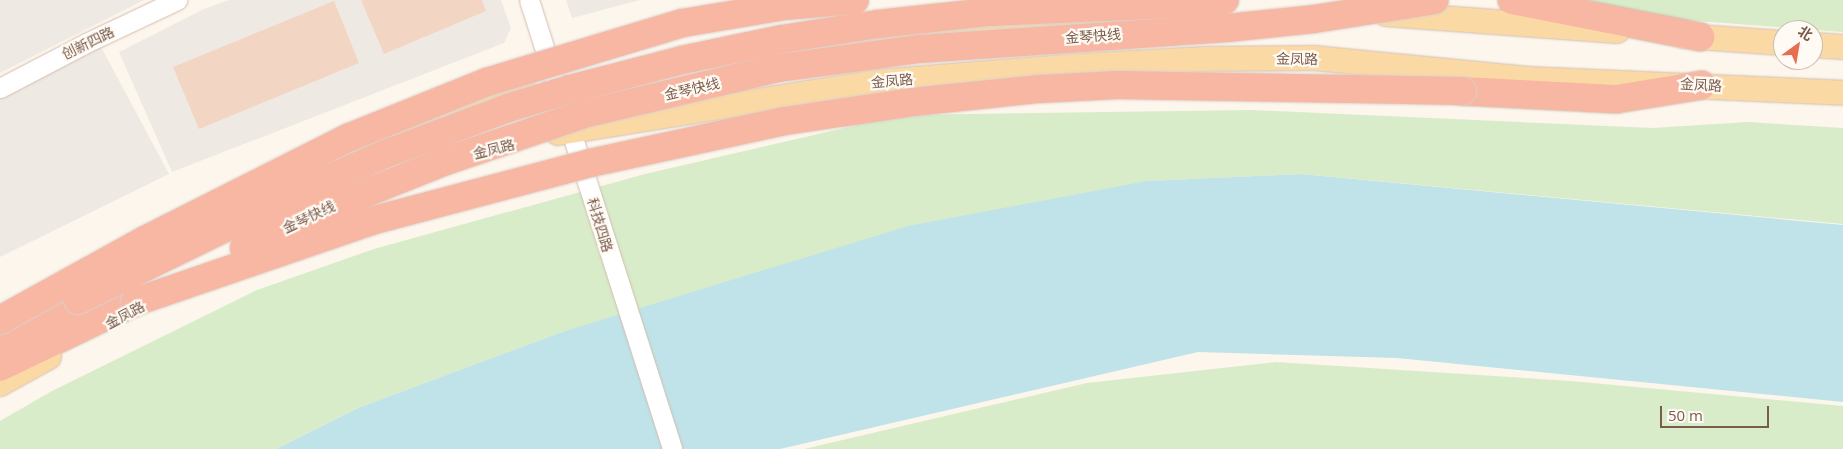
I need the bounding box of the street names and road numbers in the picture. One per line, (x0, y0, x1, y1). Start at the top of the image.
street label: 创新四路 (59, 23, 117, 63)
street label: 金琴快线 (1064, 26, 1122, 46)
street label: 金凤路 (1276, 50, 1318, 68)
street label: 金凤路 (870, 71, 914, 91)
street label: 金琴快线 (663, 75, 721, 103)
street label: 金凤路 (1680, 76, 1722, 94)
street label: 金凤路 (472, 136, 516, 162)
street label: 科技四路 (584, 196, 616, 254)
street label: 金琴快线 (280, 198, 338, 236)
street label: 金凤路 (103, 298, 147, 332)

